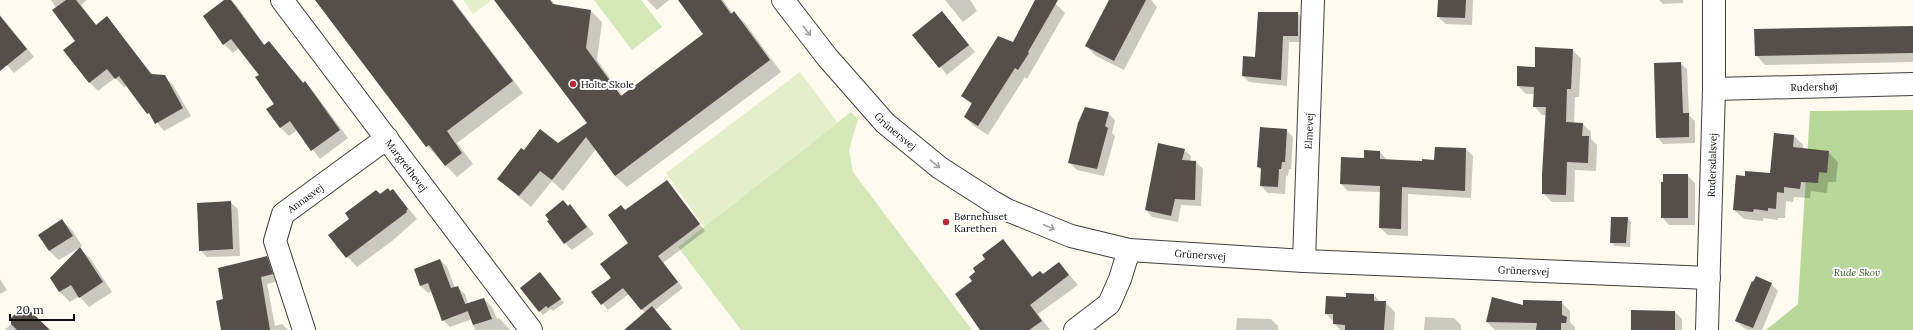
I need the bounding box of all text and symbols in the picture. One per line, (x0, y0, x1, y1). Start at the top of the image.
one-way arrow (802, 25, 811, 36)
place label: Holte Skole (581, 78, 635, 91)
marker: Holte Skole (568, 79, 578, 89)
street label: Rudershøj (1790, 80, 1838, 94)
street label: Grünersvej (871, 110, 919, 153)
street label: Elmevej (1302, 113, 1316, 149)
street label: Rudersdalsvej (1705, 133, 1720, 197)
street label: Margrethevej (382, 137, 430, 194)
one-way arrow (930, 160, 941, 168)
street label: Annasvej (284, 181, 326, 216)
place label: Børnehuset Karethen (954, 210, 1008, 235)
marker: Børnehuset Karethen (941, 217, 951, 227)
one-way arrow (1042, 223, 1054, 231)
street label: Grünersvej (1174, 247, 1226, 263)
street label: Grünersvej (1498, 263, 1550, 278)
park label: Rude Skov (1834, 266, 1880, 279)
scale bar (10, 296, 74, 322)
text: 20 m (16, 302, 44, 317)

